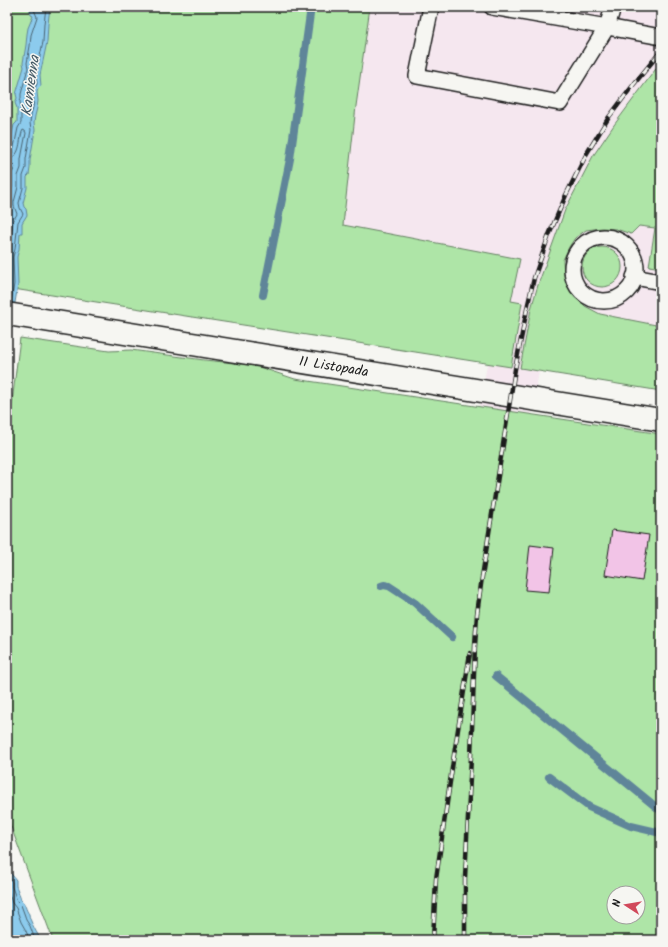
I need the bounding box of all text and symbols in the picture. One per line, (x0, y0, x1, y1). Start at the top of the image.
water label: Kamienna (15, 53, 47, 118)
street label: 11 Listopada (297, 350, 370, 383)
north arrow (606, 885, 646, 925)
text: N (608, 898, 627, 908)

